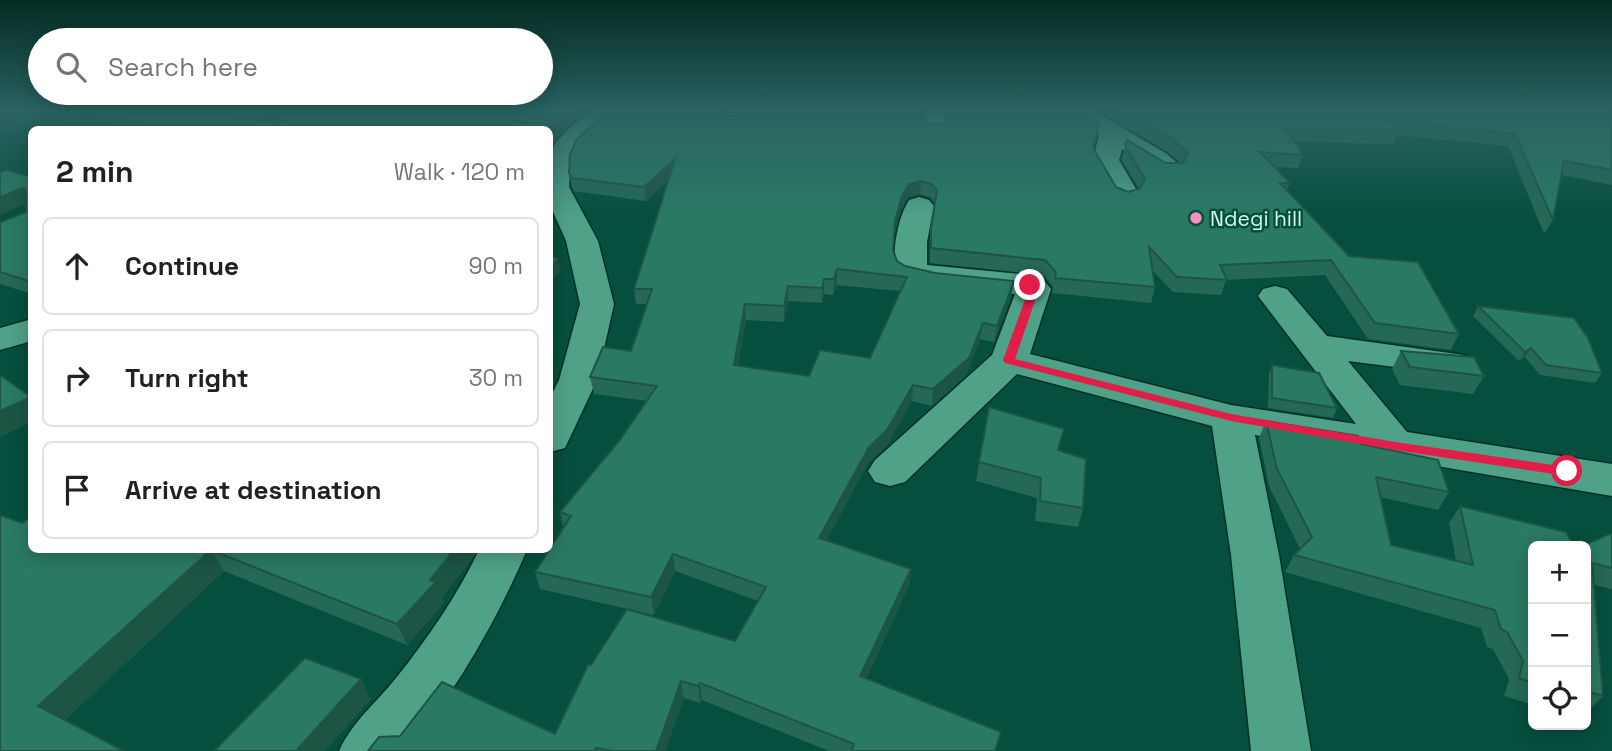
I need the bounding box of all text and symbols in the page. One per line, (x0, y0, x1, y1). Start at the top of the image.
search box (28, 28, 553, 105)
icon: search (52, 48, 90, 86)
text: Search here (108, 50, 258, 84)
text: 2 min (56, 152, 134, 191)
text: Walk · 120 m (394, 157, 525, 187)
place label: Ndegi hill (1210, 205, 1302, 232)
marker: Ndegi hill (1188, 210, 1204, 226)
icon: ahead (58, 247, 96, 285)
text: Continue (125, 249, 239, 283)
text: 90 m (468, 251, 523, 281)
route end (1014, 269, 1045, 300)
icon: right (58, 359, 96, 397)
text: Turn right (125, 361, 249, 395)
text: 30 m (469, 363, 523, 393)
route start (1551, 455, 1582, 486)
icon: arrive (58, 471, 96, 509)
text: Arrive at destination (125, 473, 382, 507)
map controls (1528, 541, 1591, 730)
button: + (1528, 541, 1591, 604)
button: − (1528, 604, 1591, 667)
button: locate (1528, 667, 1591, 730)

